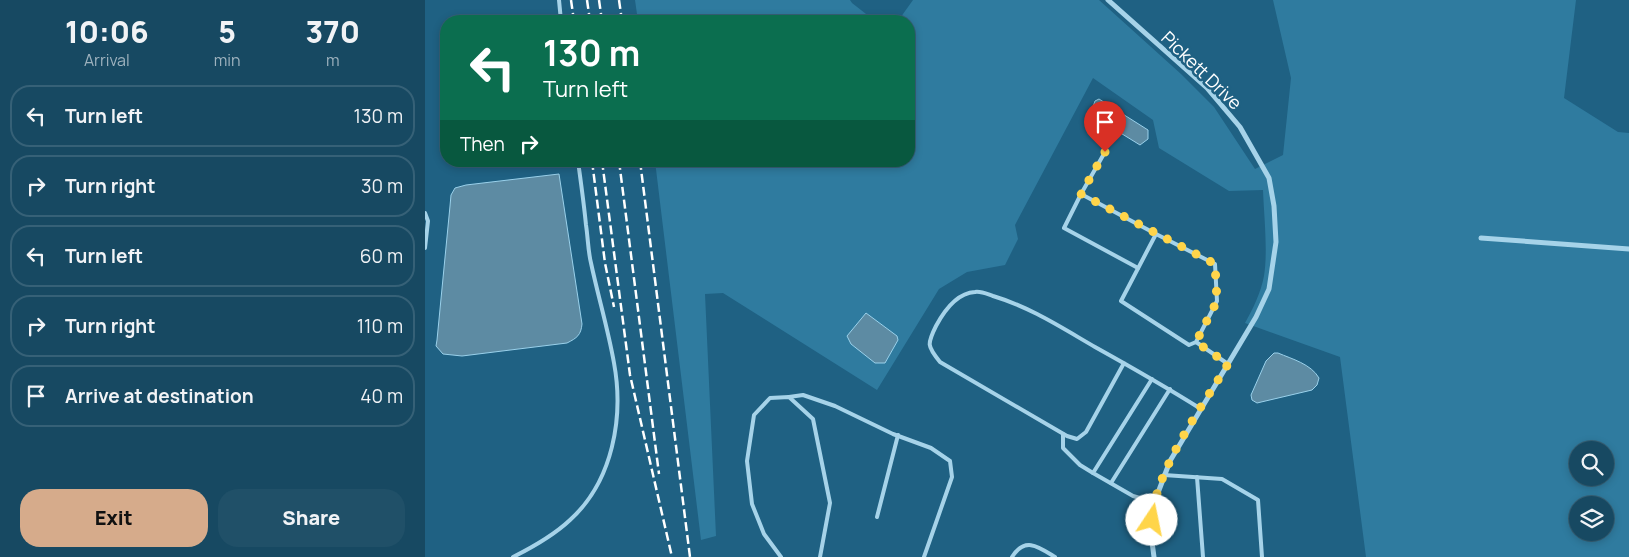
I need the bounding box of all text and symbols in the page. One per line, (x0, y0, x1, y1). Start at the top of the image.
text: 10:06 (65, 11, 149, 52)
text: 5 (218, 11, 236, 52)
text: 370 (306, 11, 360, 52)
street label: Pickett Drive (1156, 25, 1248, 115)
text: 130 m (543, 29, 640, 77)
icon: left (460, 35, 525, 100)
text: Arrival (84, 49, 130, 71)
text: min (214, 49, 240, 71)
text: m (326, 49, 340, 71)
text: Turn left (543, 74, 628, 104)
pin (1084, 101, 1126, 152)
icon: left (22, 102, 50, 130)
text: Turn left (65, 103, 143, 129)
text: 130 m (354, 103, 403, 129)
icon: arrive (1091, 108, 1119, 136)
icon: right (515, 130, 543, 158)
text: Then (460, 131, 505, 157)
icon: right (22, 172, 50, 200)
text: Turn right (65, 173, 155, 199)
text: 30 m (361, 173, 403, 199)
icon: left (22, 242, 50, 270)
text: Turn left (65, 243, 143, 269)
text: 60 m (360, 243, 403, 269)
icon: right (22, 312, 50, 340)
text: Turn right (65, 313, 155, 339)
text: 110 m (357, 313, 403, 339)
icon: arrive (22, 382, 50, 410)
text: Arrive at destination (65, 383, 254, 409)
text: 40 m (360, 383, 403, 409)
map controls (1569, 441, 1614, 541)
button: search (1569, 441, 1614, 486)
button: Exit (20, 489, 208, 547)
button: Share (218, 489, 405, 547)
position arrow (1125, 493, 1177, 545)
button: layers (1569, 496, 1614, 541)

